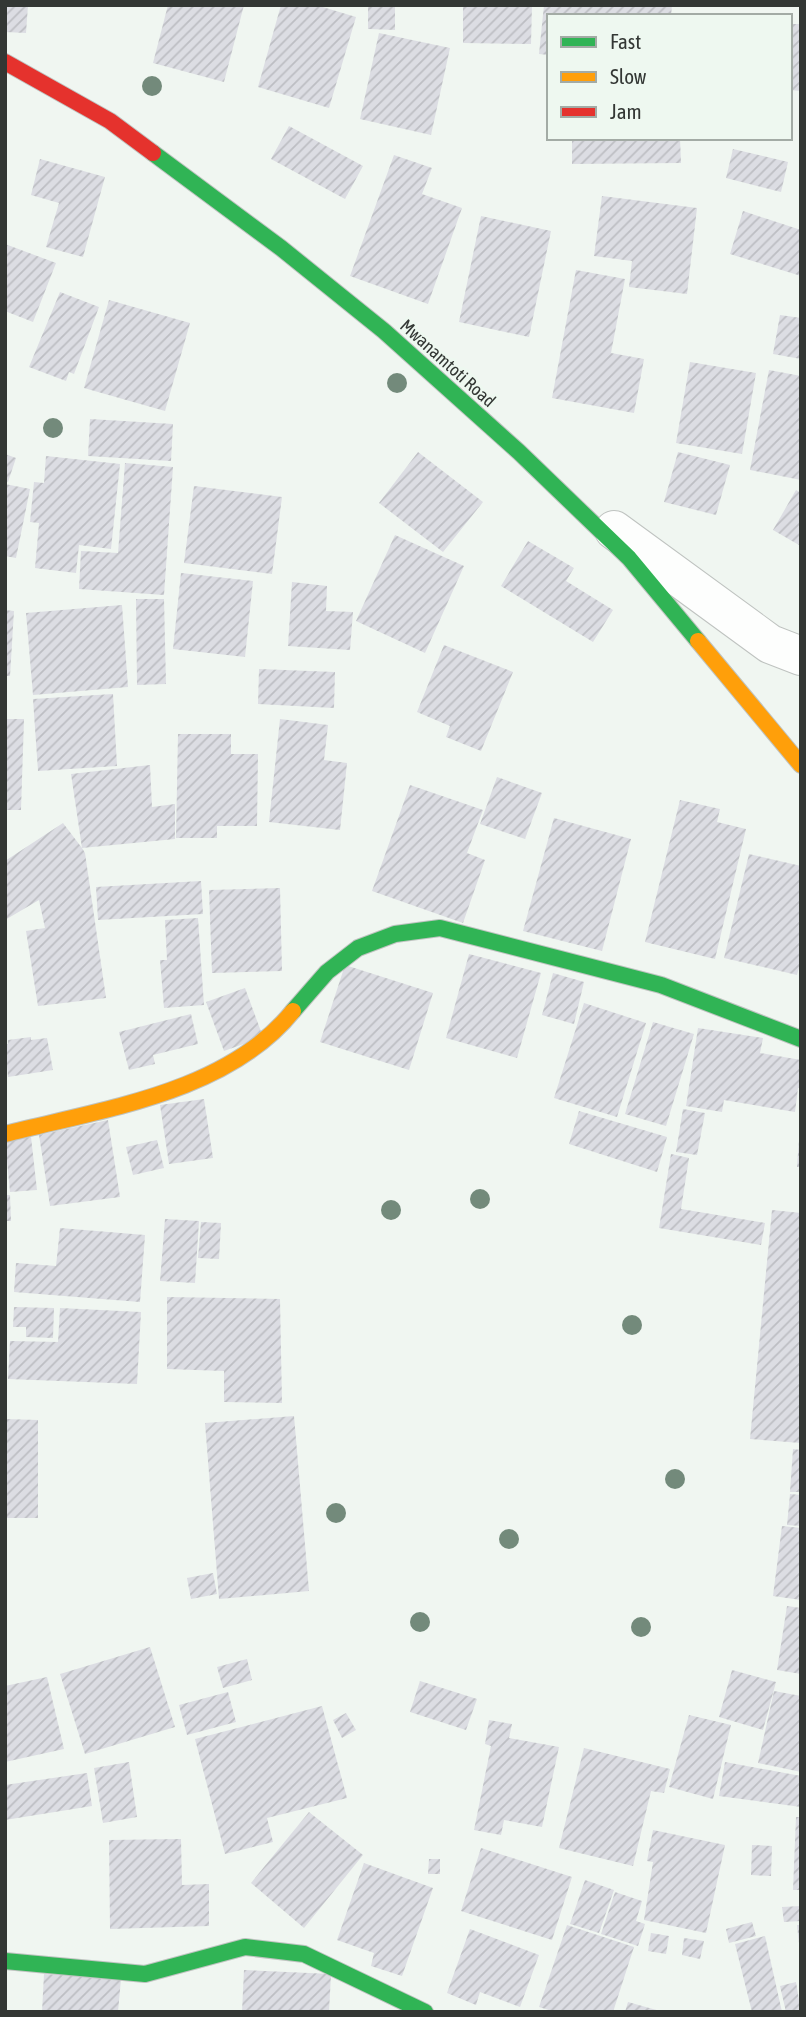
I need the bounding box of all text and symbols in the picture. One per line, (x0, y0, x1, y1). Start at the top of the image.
legend (547, 14, 792, 140)
text: Fast (610, 29, 641, 53)
text: Slow (610, 64, 647, 88)
text: Jam (610, 99, 642, 123)
street label: Mwanamtoti Road (396, 315, 500, 411)

